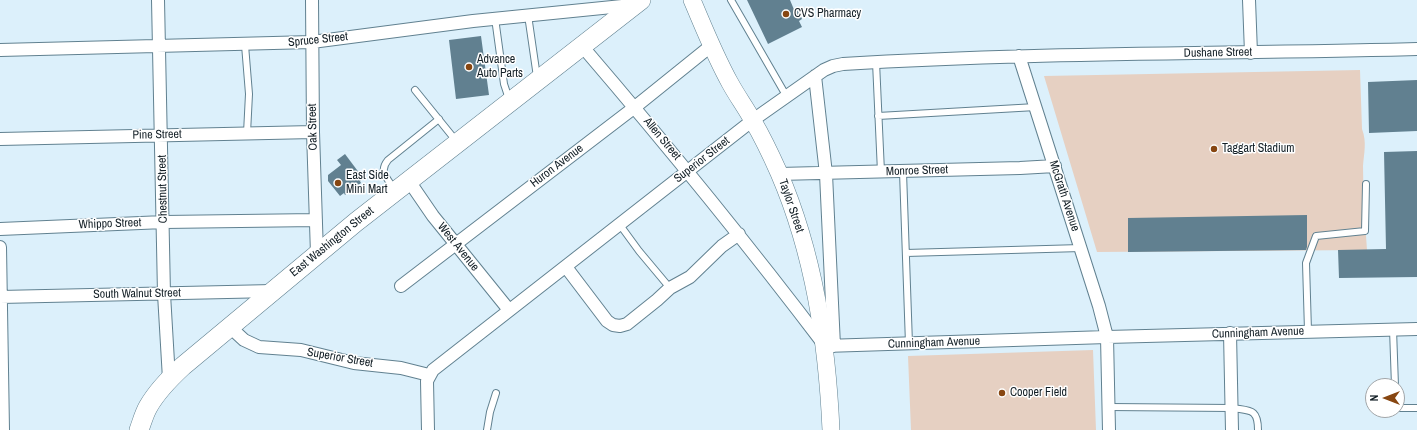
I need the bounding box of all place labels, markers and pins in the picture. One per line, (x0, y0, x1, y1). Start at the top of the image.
place label: CVS Pharmacy (794, 7, 861, 21)
marker: CVS Pharmacy (781, 9, 791, 19)
place label: Advance Auto Parts (477, 53, 523, 81)
marker: Advance Auto Parts (464, 62, 474, 72)
place label: Taggart Stadium (1222, 142, 1294, 156)
marker: Taggart Stadium (1209, 144, 1219, 154)
place label: East Side Mini Mart (346, 169, 389, 197)
marker: East Side Mini Mart (333, 178, 343, 188)
place label: Cooper Field (1010, 386, 1067, 400)
marker: Cooper Field (997, 388, 1007, 398)

